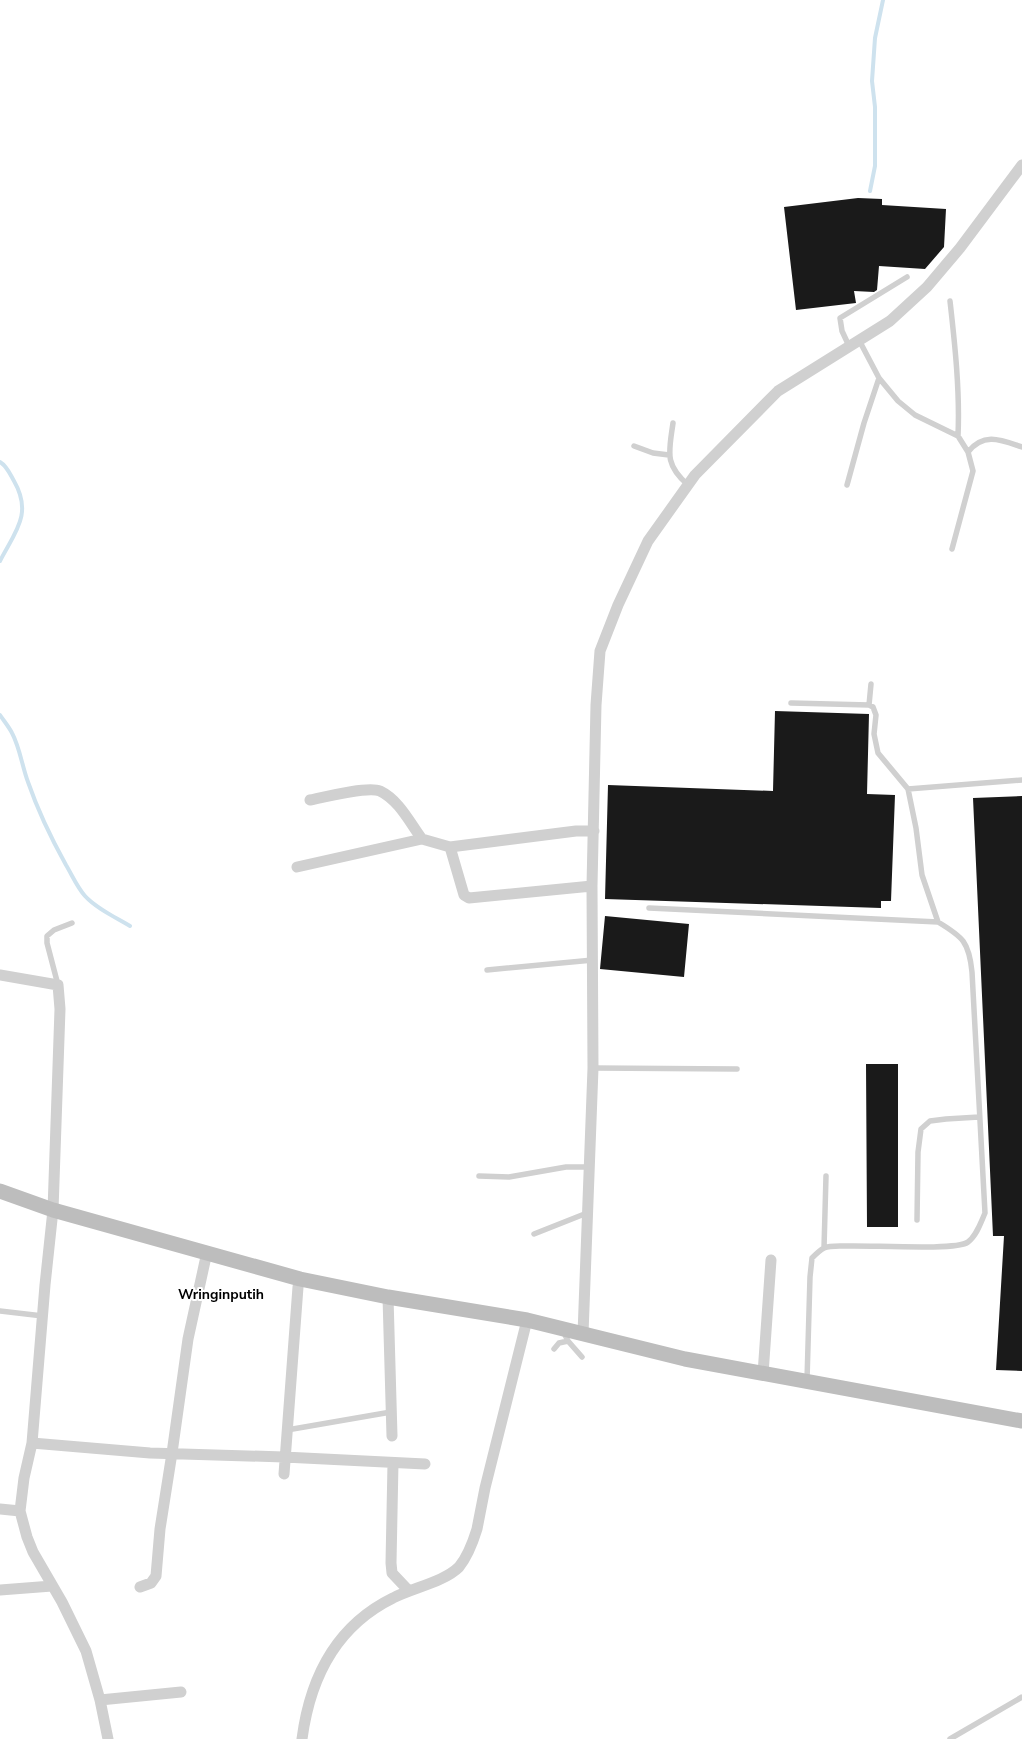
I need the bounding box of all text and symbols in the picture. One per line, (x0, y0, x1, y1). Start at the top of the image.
district label: Wringinputih (178, 1285, 264, 1304)

